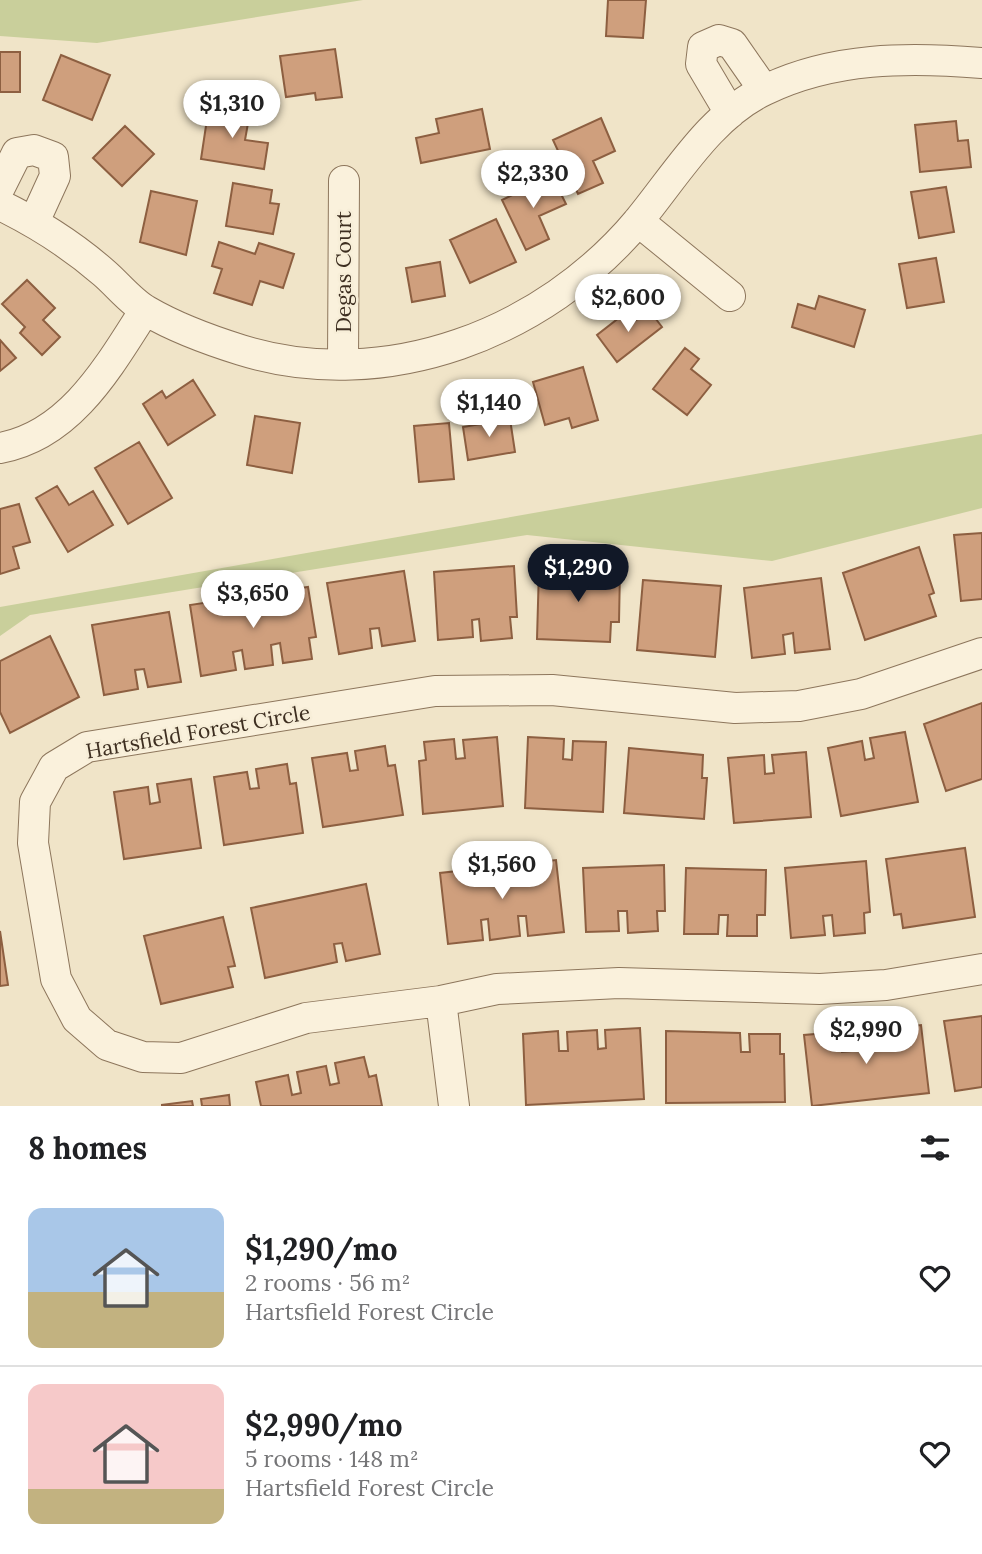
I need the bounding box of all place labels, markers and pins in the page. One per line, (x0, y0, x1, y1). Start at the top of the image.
pin: $1,310 (175, 80, 289, 140)
pin: $2,330 (476, 150, 590, 210)
pin: $2,600 (571, 274, 685, 334)
pin: $1,140 (432, 380, 546, 439)
pin: $1,290 (521, 544, 635, 604)
pin: $3,650 (196, 570, 310, 630)
pin: $1,560 (445, 842, 559, 901)
pin: $2,990 (809, 1006, 923, 1066)

